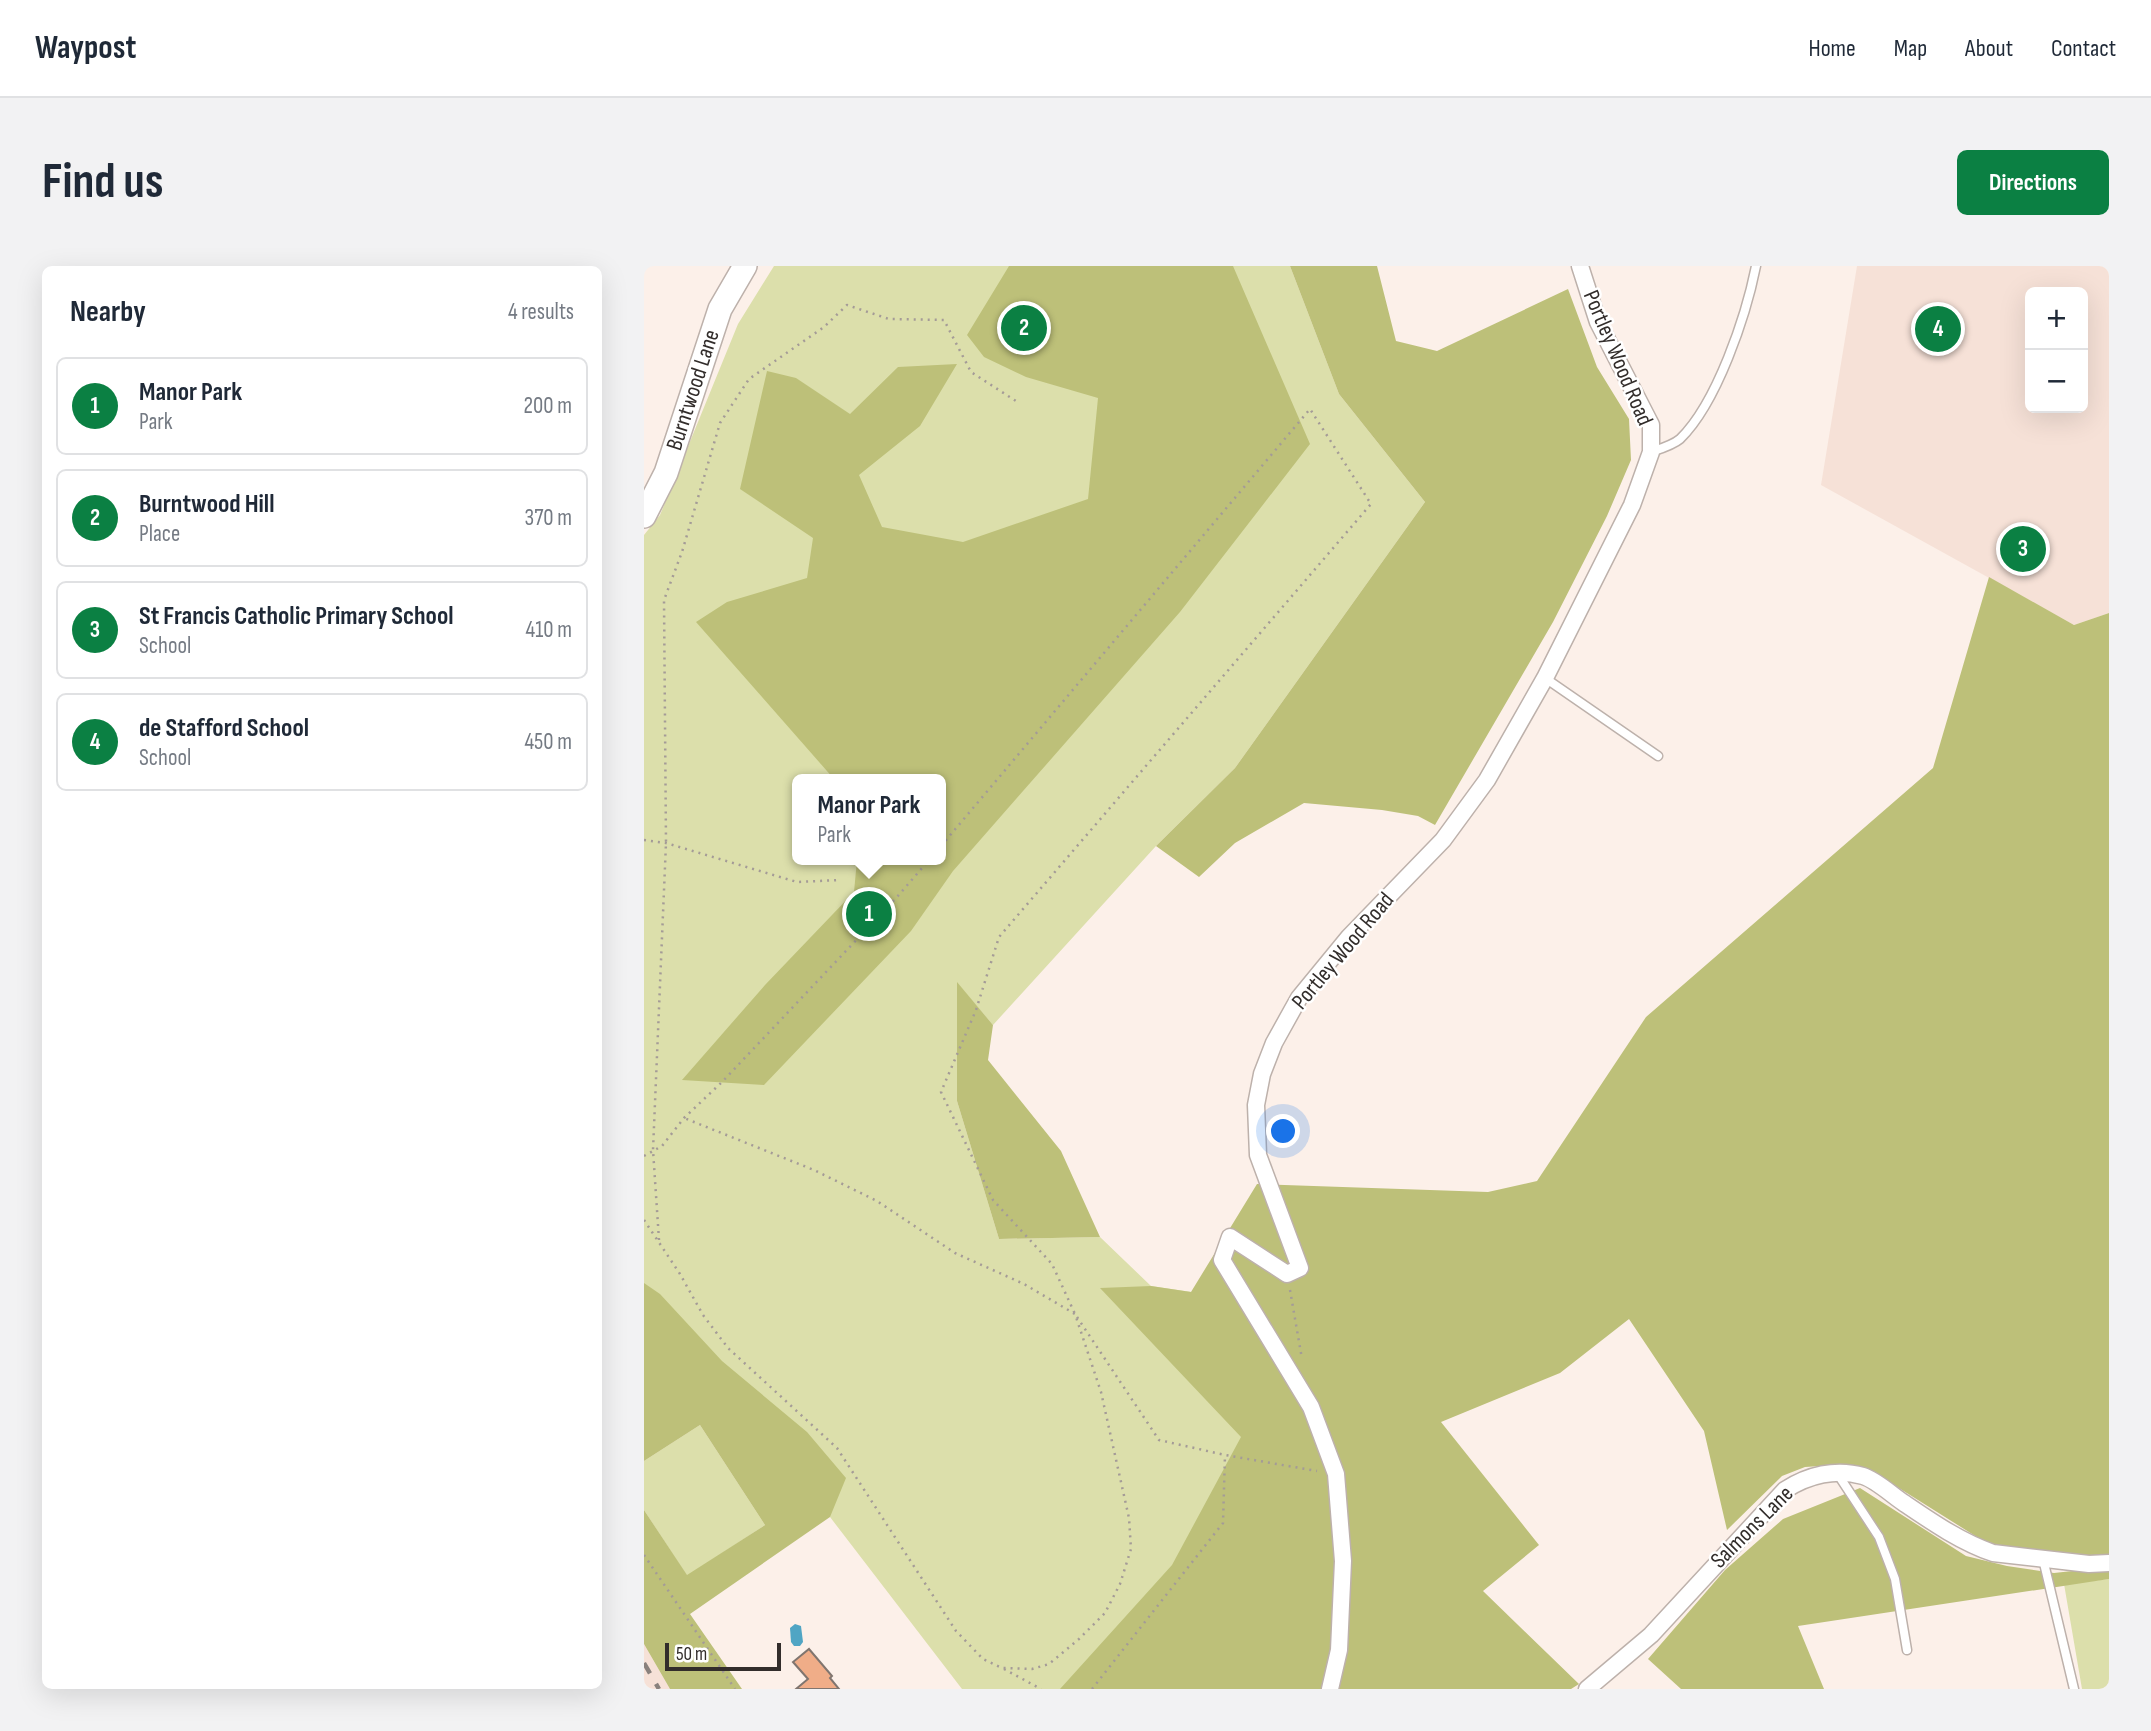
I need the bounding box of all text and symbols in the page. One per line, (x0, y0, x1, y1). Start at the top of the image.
text: Waypost (35, 28, 136, 68)
text: Home (1808, 34, 1856, 63)
text: Map (1894, 34, 1927, 63)
text: About (1965, 34, 2013, 63)
text: Contact (2051, 34, 2116, 63)
button: Directions (1957, 150, 2109, 215)
text: Find us (42, 153, 164, 212)
street label: Portley Wood Road (1577, 286, 1659, 430)
map controls (2025, 287, 2088, 413)
button: + (2025, 287, 2088, 350)
text: Nearby (70, 294, 146, 330)
text: 4 results (508, 298, 574, 326)
pin: 2 (1001, 302, 1047, 354)
pin: 4 (1915, 303, 1961, 355)
street label: Burntwood Lane (660, 326, 726, 454)
button: − (2025, 350, 2088, 413)
text: Manor Park (139, 377, 242, 408)
text: 1 (90, 392, 100, 420)
text: 200 m (524, 392, 572, 420)
text: Park (139, 408, 173, 436)
text: Burntwood Hill (139, 489, 274, 520)
text: 2 (90, 504, 100, 532)
text: 370 m (525, 504, 572, 532)
text: Place (139, 520, 180, 548)
pin: 3 (2000, 523, 2046, 575)
text: St Francis Catholic Primary School (139, 601, 454, 632)
text: 3 (90, 616, 100, 644)
text: 410 m (526, 616, 572, 644)
text: School (139, 632, 191, 660)
text: de Stafford School (139, 713, 309, 744)
text: 4 (90, 728, 100, 756)
text: 450 m (524, 728, 572, 756)
text: School (139, 744, 191, 772)
popup (792, 774, 946, 865)
text: Manor Park (817, 790, 921, 821)
text: Park (817, 821, 851, 849)
street label: Portley Wood Road (1286, 887, 1400, 1015)
pin: 1 (846, 888, 892, 940)
your location (1266, 1114, 1300, 1148)
street label: Salmons Lane (1705, 1480, 1799, 1574)
scale bar (665, 1640, 780, 1672)
text: 50 m (676, 1643, 707, 1666)

